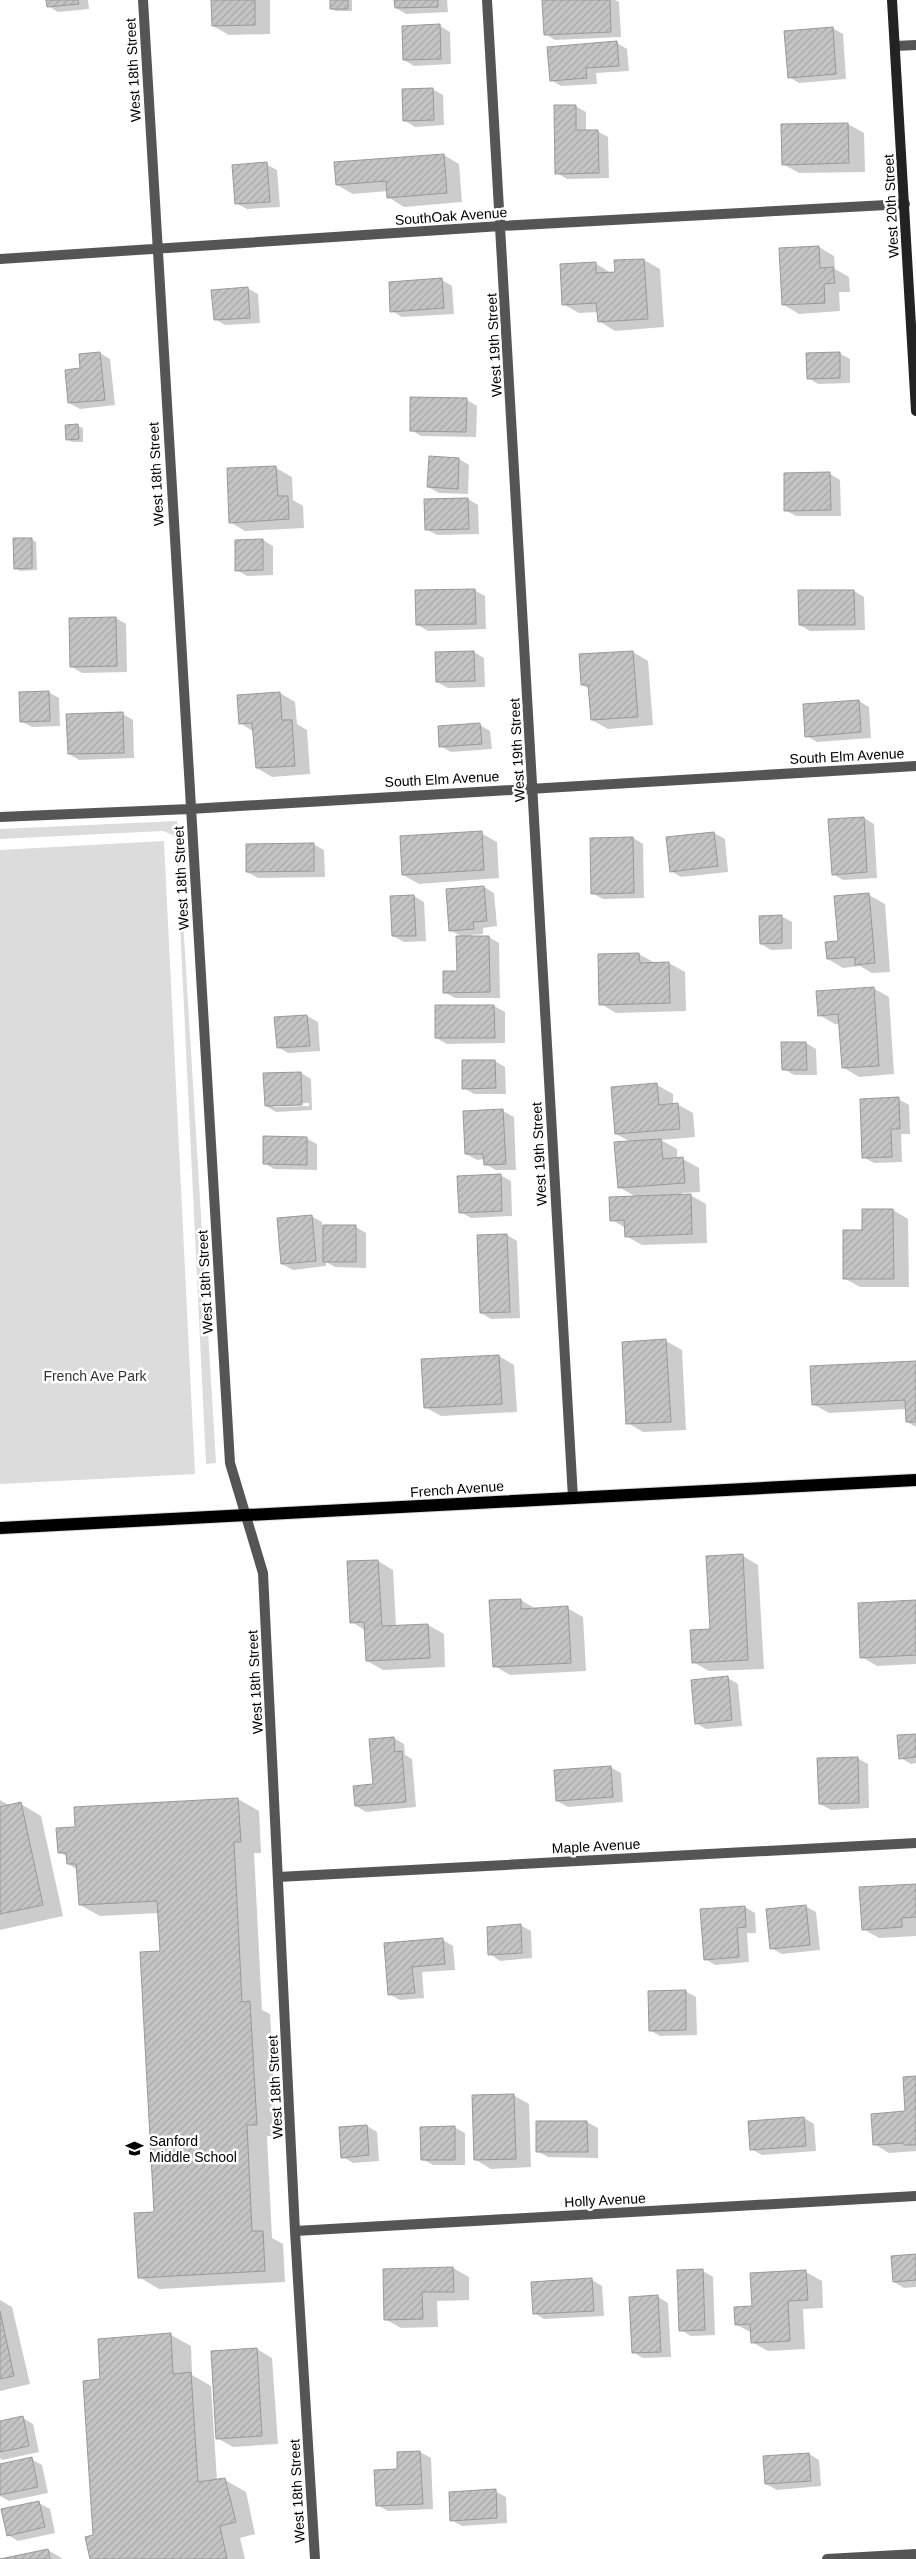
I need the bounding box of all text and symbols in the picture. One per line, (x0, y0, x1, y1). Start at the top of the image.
street label: West 18th Street (122, 18, 144, 122)
street label: West 20th Street (880, 154, 902, 258)
street label: SouthOak Avenue (394, 204, 508, 228)
street label: West 19th Street (483, 293, 505, 397)
street label: West 18th Street (145, 422, 167, 526)
street label: West 19th Street (506, 698, 528, 802)
street label: South Elm Avenue (789, 745, 905, 767)
street label: South Elm Avenue (384, 768, 500, 790)
street label: West 18th Street (170, 826, 192, 930)
street label: West 19th Street (528, 1102, 550, 1206)
street label: West 18th Street (194, 1230, 216, 1334)
park label: French Ave Park (43, 1368, 148, 1384)
street label: French Avenue (410, 1478, 505, 1500)
street label: West 18th Street (244, 1630, 266, 1734)
street label: Maple Avenue (551, 1836, 641, 1856)
street label: West 18th Street (264, 2035, 286, 2139)
place label: Sanford Middle School (149, 2133, 237, 2165)
school or university icon: Sanford Middle School (125, 2139, 145, 2159)
street label: Holly Avenue (564, 2190, 646, 2210)
street label: West 18th Street (286, 2439, 308, 2543)

